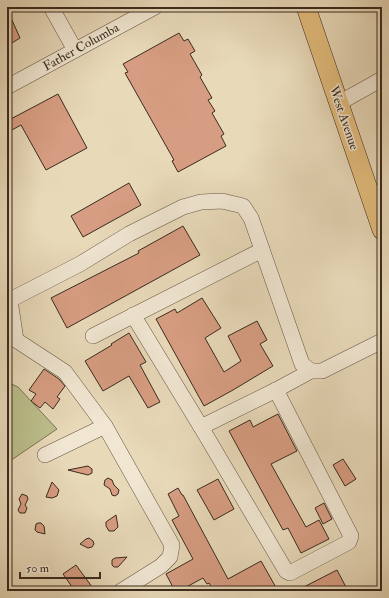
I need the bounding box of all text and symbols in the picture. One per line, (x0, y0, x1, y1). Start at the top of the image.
street label: Father Columba (40, 19, 122, 75)
street label: West Avenue (325, 83, 363, 153)
scale bar (20, 554, 100, 580)
text: 50 m (26, 561, 50, 576)

